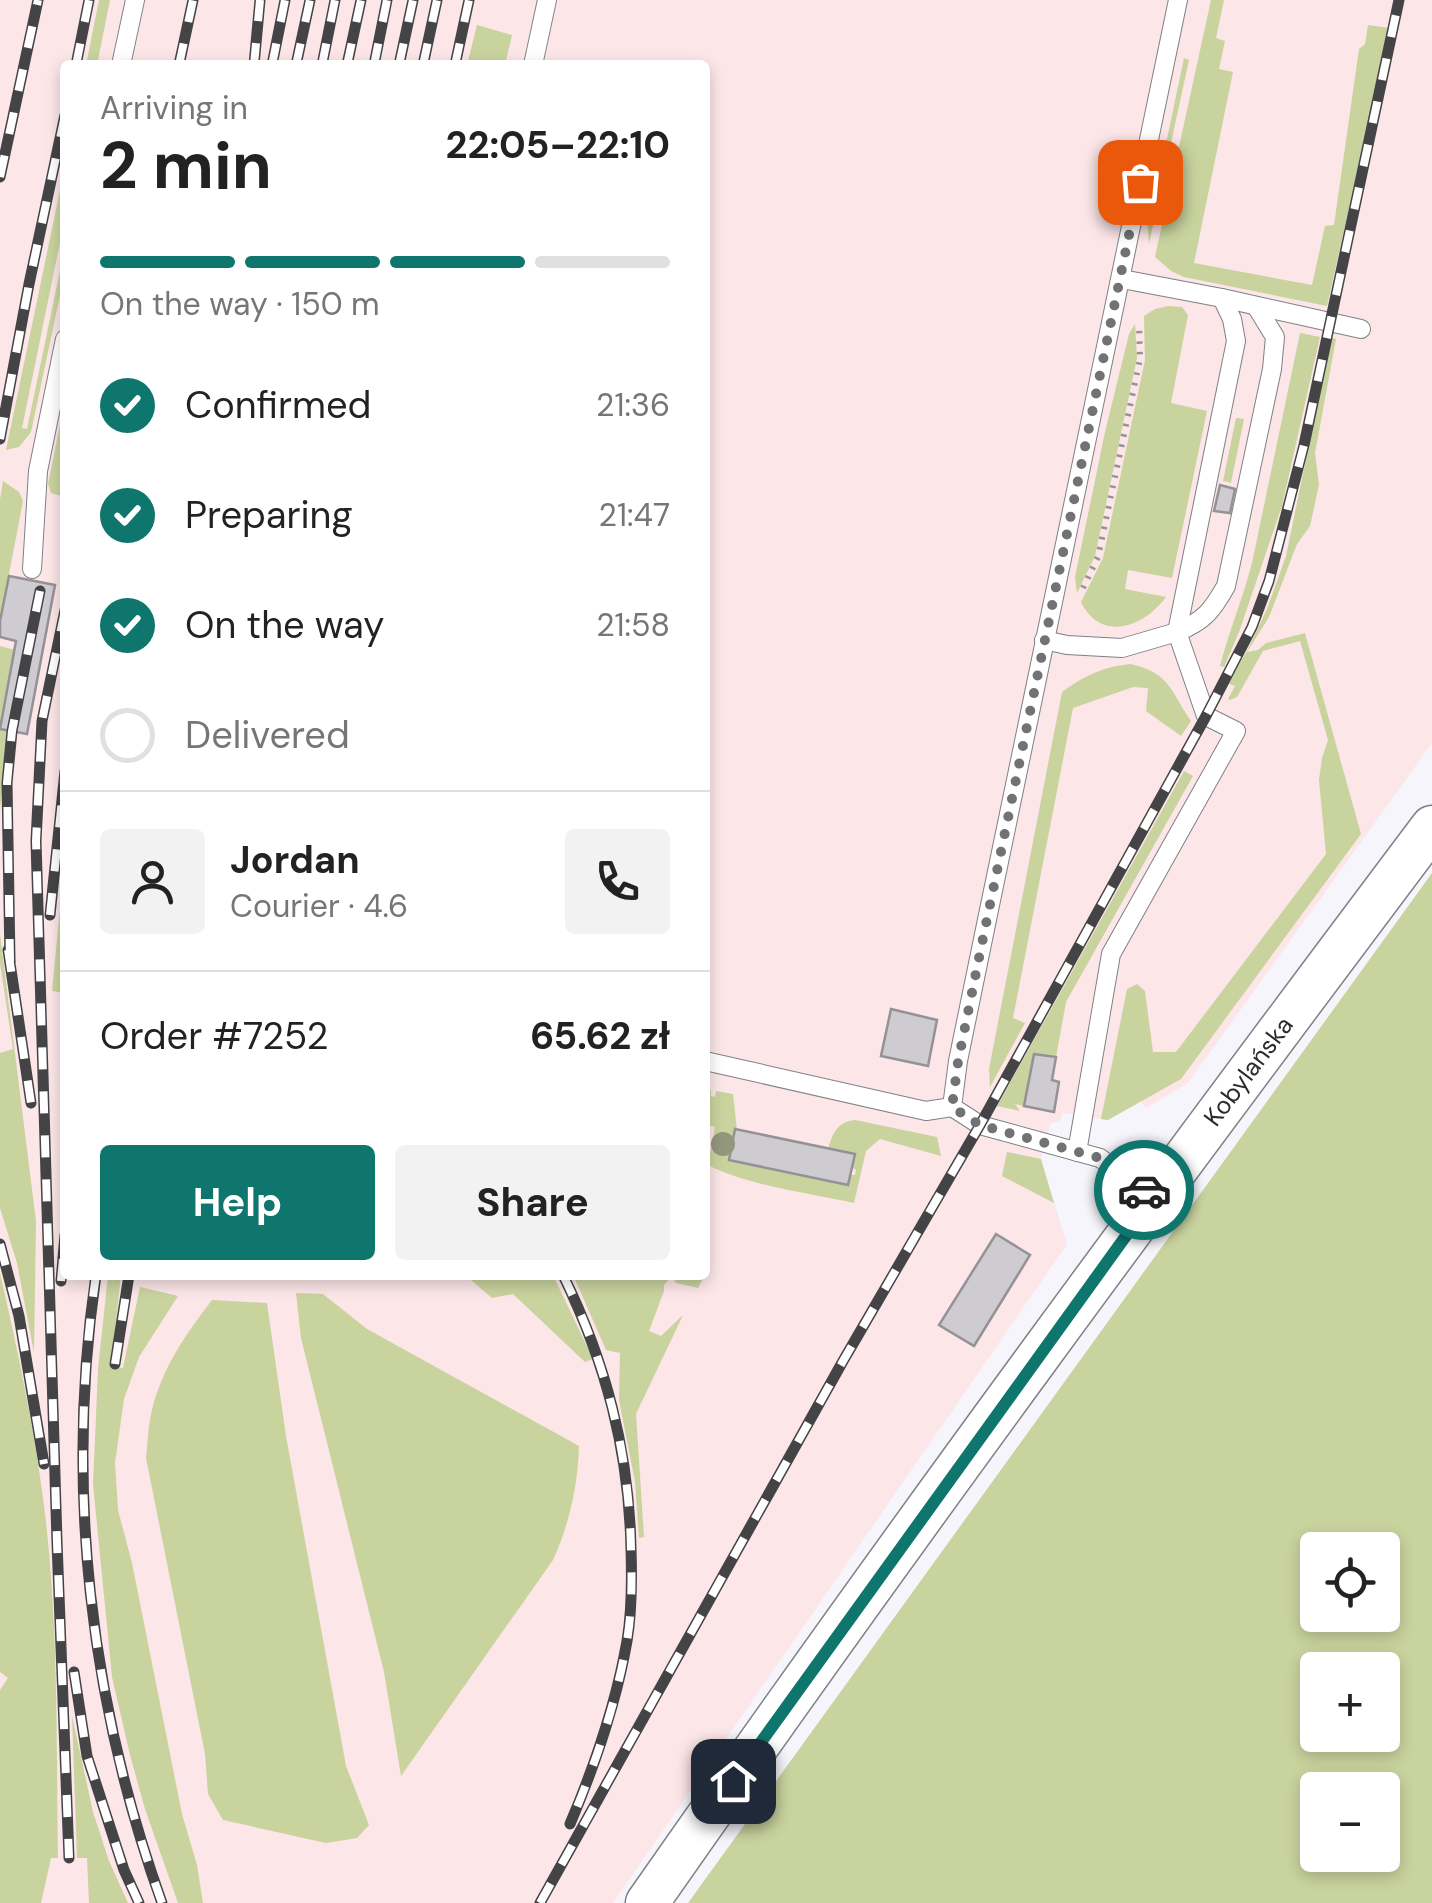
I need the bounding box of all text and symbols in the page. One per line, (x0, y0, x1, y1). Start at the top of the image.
text: Arriving in (100, 87, 248, 129)
text: 22:05–22:10 (446, 120, 670, 170)
text: 2 min (100, 124, 272, 208)
pin (1098, 140, 1183, 225)
icon: bag (1113, 155, 1168, 210)
text: On the way · 150 m (100, 283, 380, 325)
icon: check (100, 378, 155, 433)
text: Confirmed (185, 380, 371, 430)
text: 21:36 (596, 384, 670, 426)
icon: check (100, 488, 155, 543)
text: Preparing (185, 490, 353, 540)
text: 21:47 (599, 494, 670, 536)
icon: check (100, 598, 155, 653)
text: On the way (185, 600, 384, 650)
text: 21:58 (596, 604, 670, 646)
text: Delivered (185, 710, 350, 760)
button: person (100, 829, 205, 934)
button: phone (565, 829, 670, 934)
text: Jordan (230, 835, 360, 885)
text: Courier · 4.6 (230, 885, 408, 927)
street label: Kobylańska (1196, 1010, 1300, 1133)
text: Order #7252 (100, 1011, 329, 1061)
text: 65.62 zł (530, 1011, 670, 1061)
courier (1094, 1140, 1194, 1240)
button: Help (100, 1145, 375, 1260)
button: Share (395, 1145, 670, 1260)
icon: car (1117, 1163, 1172, 1218)
map controls (1300, 1532, 1400, 1872)
button: locate (1300, 1532, 1400, 1632)
button: + (1300, 1652, 1400, 1752)
pin (691, 1739, 776, 1824)
icon: home (706, 1754, 761, 1809)
button: − (1300, 1772, 1400, 1872)

